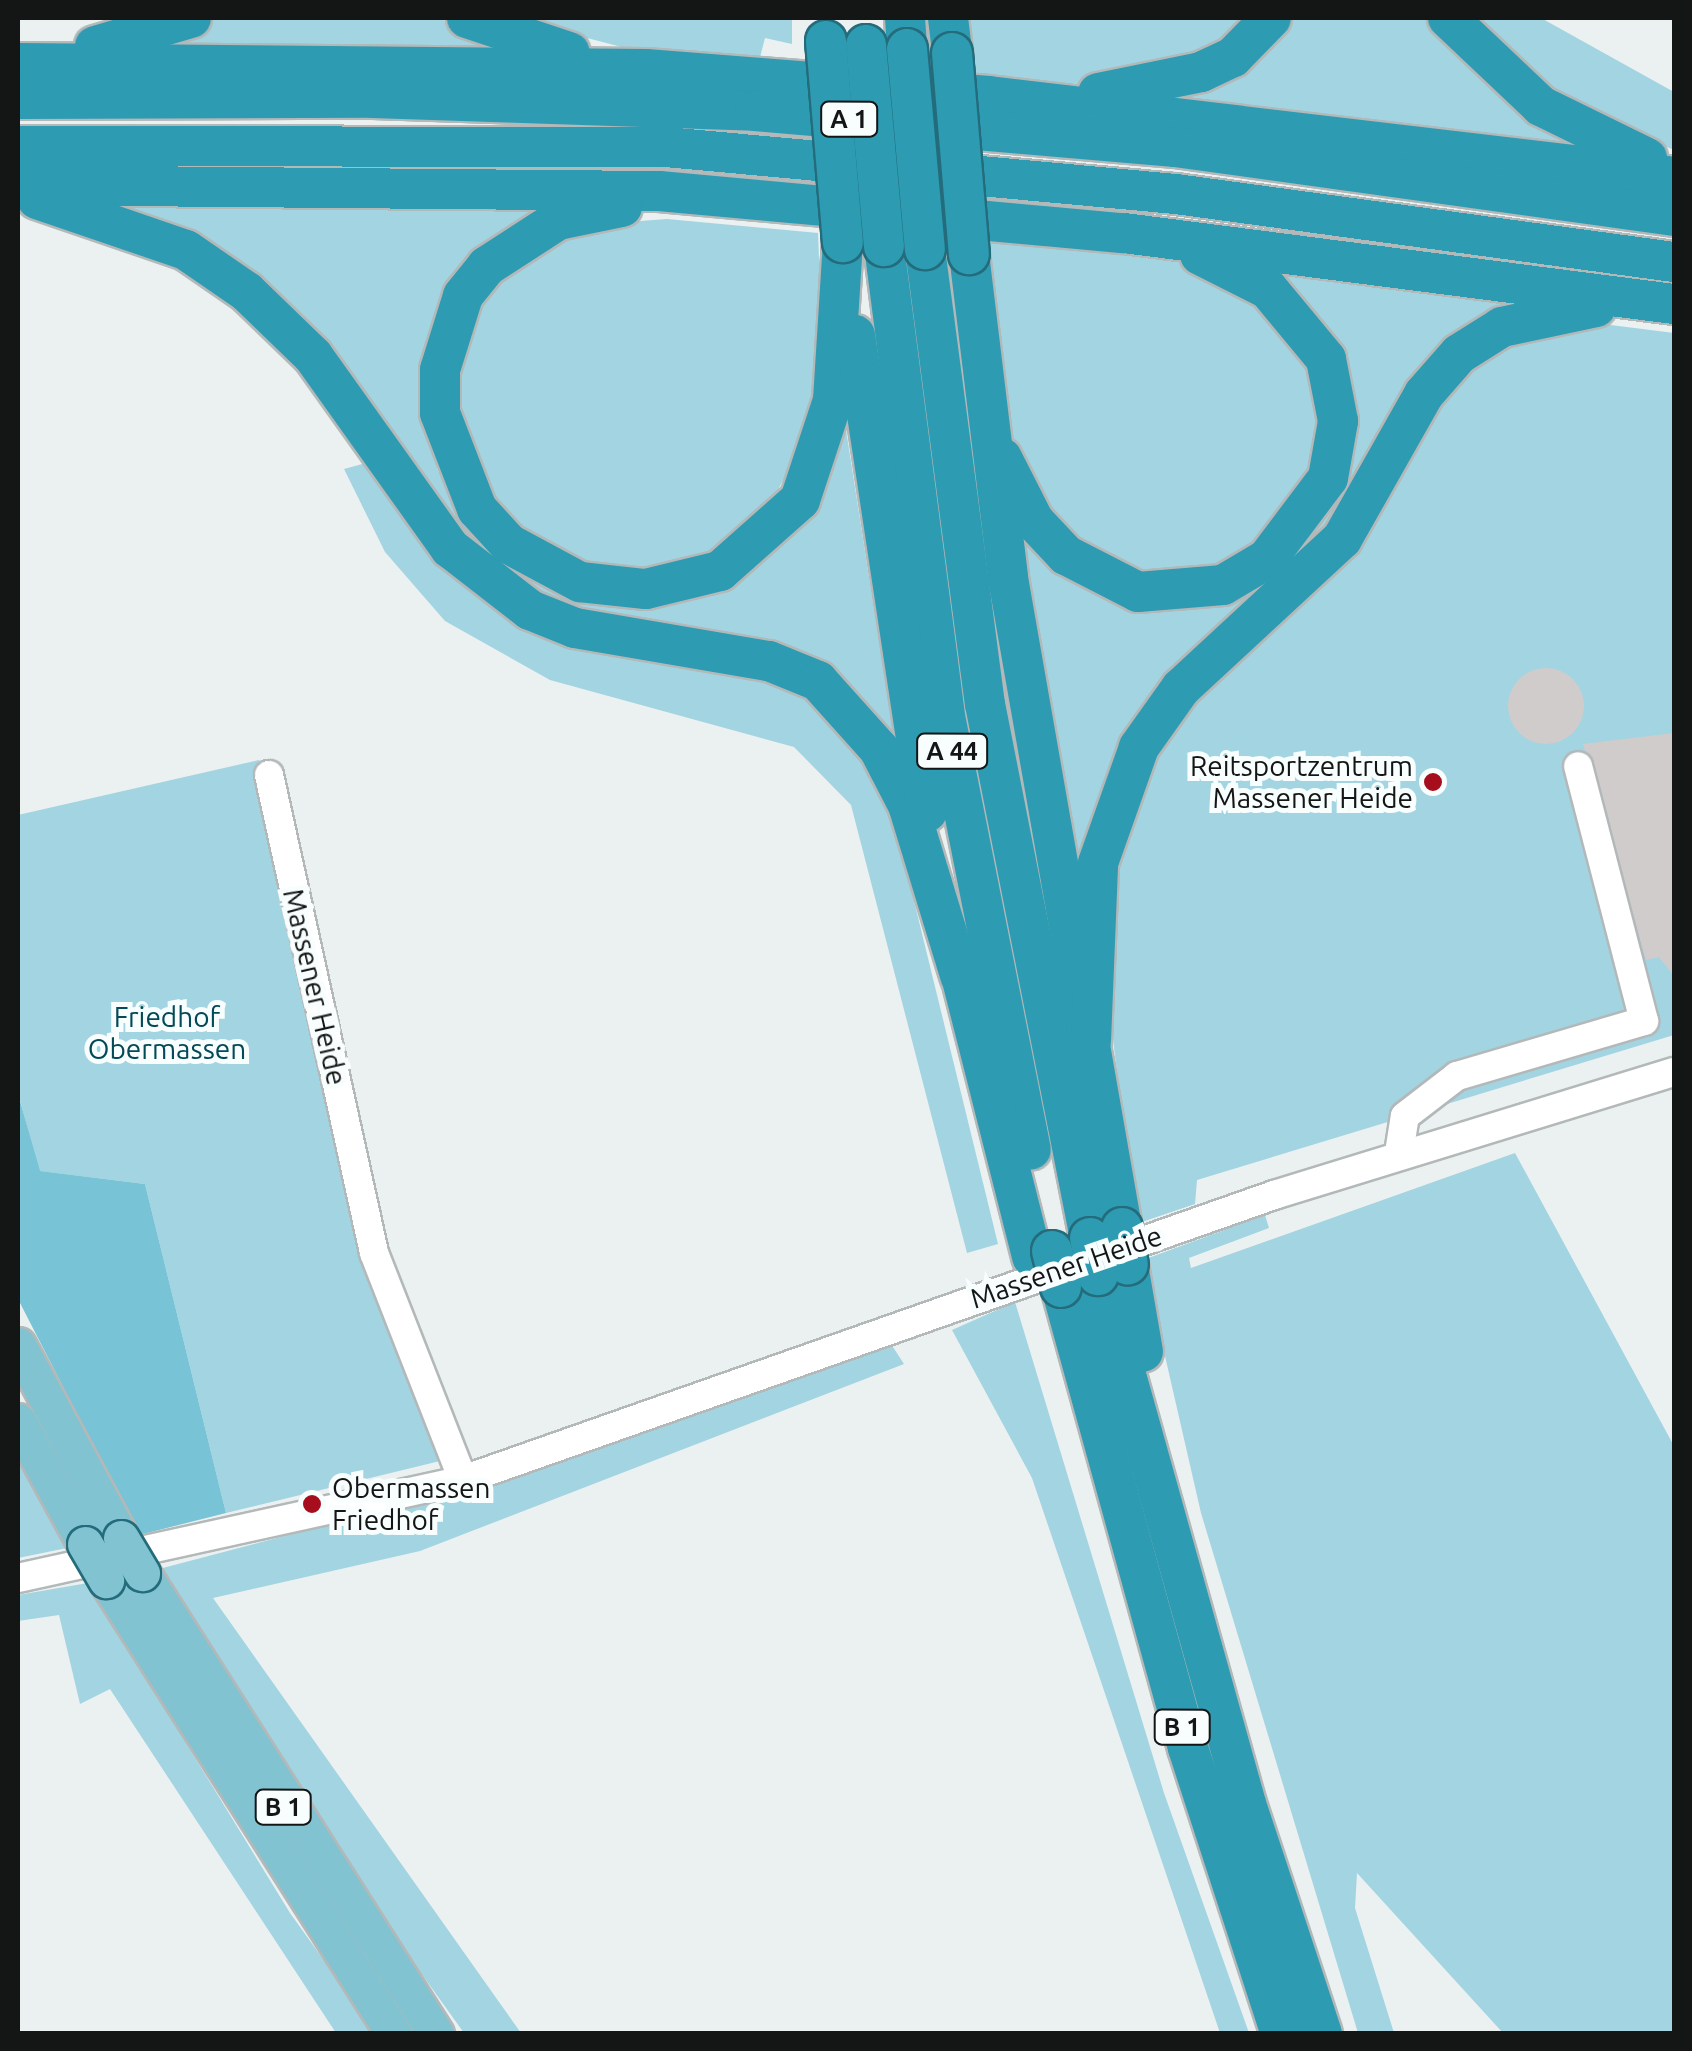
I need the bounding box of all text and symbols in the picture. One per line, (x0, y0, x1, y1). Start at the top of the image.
road number: A 1 (819, 99, 879, 139)
road number: A 44 (914, 731, 990, 771)
place label: Reitsportzentrum Massener Heide (1190, 749, 1413, 815)
marker: Reitsportzentrum Massener Heide (1422, 771, 1444, 793)
street label: Massener Heide (276, 886, 354, 1088)
park label: Friedhof Obermassen (88, 1000, 246, 1066)
street label: Massener Heide (966, 1218, 1166, 1316)
place label: Obermassen Friedhof (332, 1471, 490, 1537)
marker: Obermassen Friedhof (301, 1493, 323, 1515)
road number: B 1 (1152, 1707, 1212, 1747)
road number: B 1 (253, 1787, 313, 1827)

